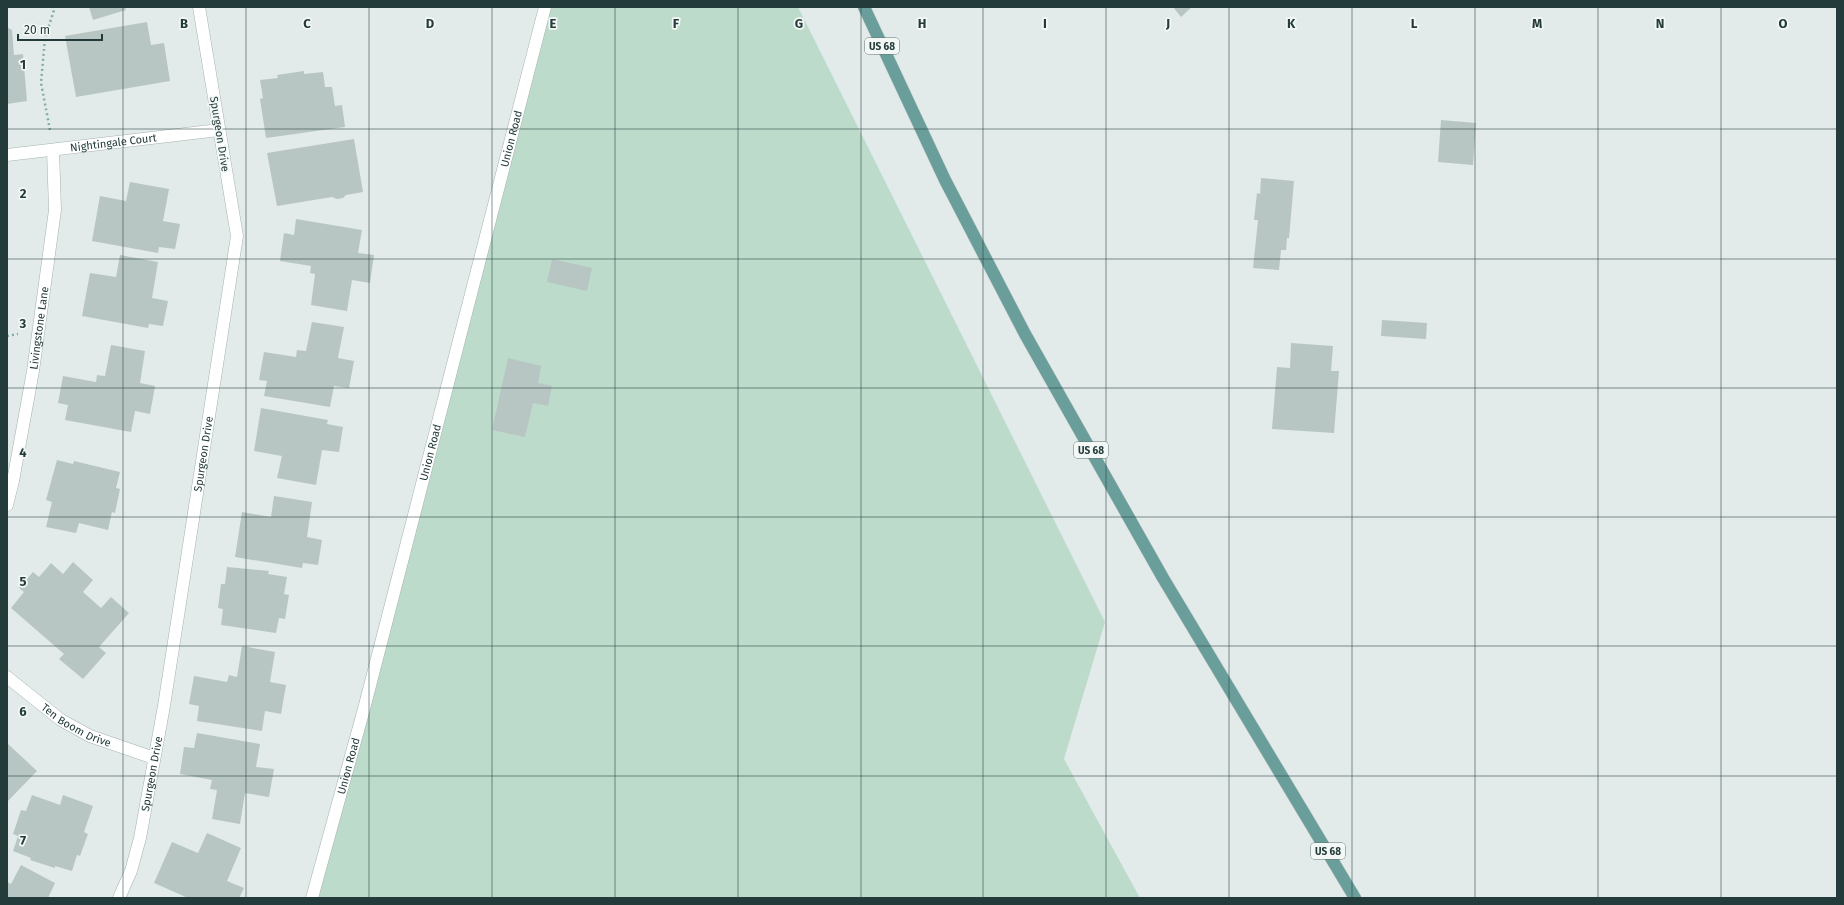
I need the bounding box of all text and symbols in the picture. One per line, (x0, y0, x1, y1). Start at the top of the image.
scale bar (18, 16, 102, 42)
text: B (180, 16, 188, 31)
text: C (303, 16, 311, 31)
text: D (426, 16, 435, 31)
text: E (550, 16, 557, 31)
text: F (673, 16, 680, 31)
text: G (795, 16, 803, 31)
text: H (918, 16, 926, 31)
text: I (1043, 16, 1047, 31)
text: J (1165, 16, 1170, 31)
text: K (1287, 16, 1296, 31)
text: L (1411, 16, 1418, 31)
text: M (1532, 16, 1542, 31)
text: N (1656, 16, 1664, 31)
text: O (1779, 16, 1788, 31)
text: 20 m (24, 23, 50, 37)
road number: US 68 (865, 38, 899, 54)
text: 1 (20, 57, 26, 72)
street label: Spurgeon Drive (207, 95, 232, 173)
street label: Union Road (498, 109, 525, 169)
street label: Nightingale Court (69, 131, 157, 155)
text: 2 (20, 186, 27, 201)
street label: Livingstone Lane (27, 286, 51, 370)
text: 3 (19, 316, 27, 331)
street label: Spurgeon Drive (191, 415, 216, 493)
street label: Union Road (417, 423, 444, 482)
road number: US 68 (1074, 442, 1108, 458)
text: 4 (19, 445, 27, 460)
text: 5 (20, 574, 27, 589)
street label: Ten Boom Drive (39, 701, 113, 750)
text: 6 (19, 704, 27, 719)
street label: Spurgeon Drive (139, 735, 165, 813)
street label: Union Road (335, 736, 363, 796)
text: 7 (20, 833, 26, 848)
road number: US 68 (1311, 843, 1345, 859)

